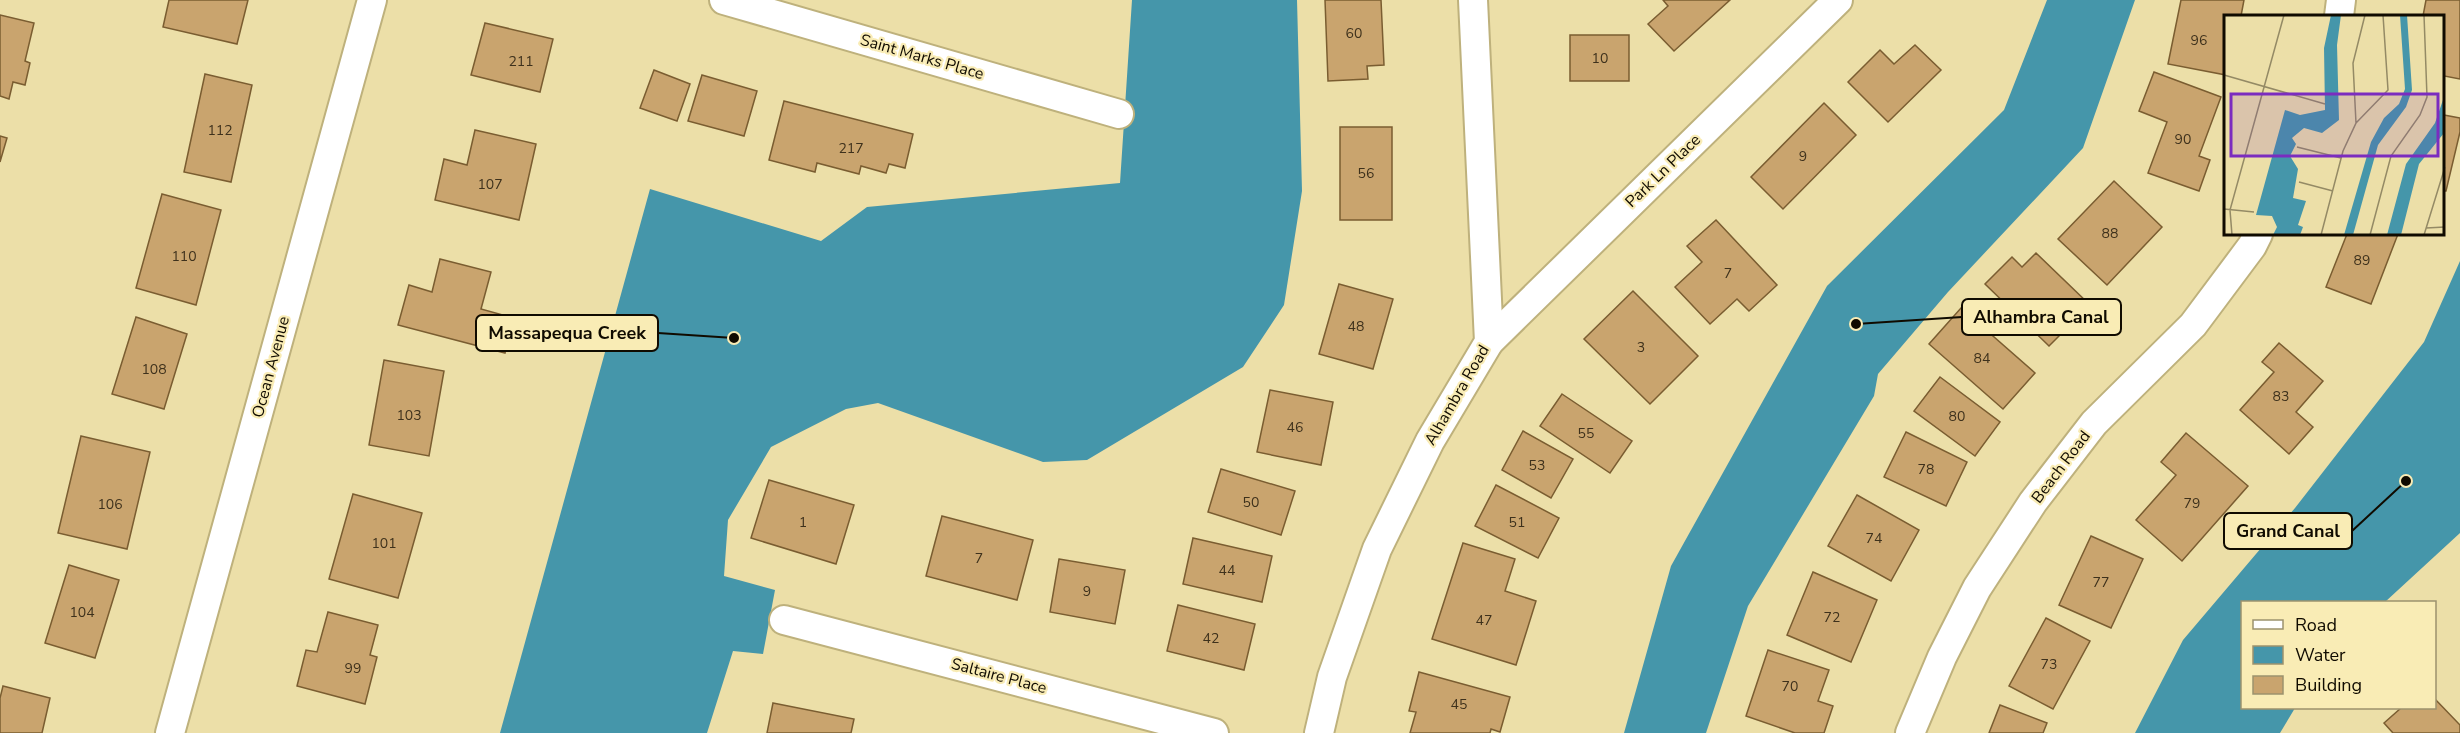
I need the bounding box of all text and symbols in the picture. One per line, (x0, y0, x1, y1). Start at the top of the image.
inset map (2224, 15, 2445, 236)
house number: 60 (1346, 24, 1362, 43)
street label: Saint Marks Place (858, 29, 986, 85)
house number: 96 (2191, 31, 2207, 50)
house number: 10 (1592, 49, 1608, 68)
house number: 211 (508, 52, 534, 71)
house number: 112 (207, 121, 233, 140)
street label: Park Ln Place (1620, 129, 1706, 213)
house number: 90 (2175, 130, 2191, 149)
house number: 217 (838, 139, 864, 158)
house number: 9 (1799, 147, 1807, 166)
house number: 56 (1358, 164, 1374, 183)
house number: 107 (477, 175, 503, 194)
house number: 88 (2102, 224, 2118, 243)
house number: 110 (171, 247, 197, 266)
house number: 89 (2354, 251, 2370, 270)
house number: 7 (1724, 264, 1732, 283)
callout: Alhambra Canal (1962, 299, 2121, 335)
text: Alhambra Canal (1973, 305, 2109, 329)
street label: Ocean Avenue (247, 314, 295, 420)
callout: Massapequa Creek (476, 315, 658, 351)
house number: 48 (1348, 317, 1364, 336)
text: Massapequa Creek (488, 321, 646, 345)
house number: 3 (1637, 338, 1645, 357)
street label: Alhambra Road (1419, 341, 1495, 449)
house number: 84 (1974, 349, 1990, 368)
house number: 108 (141, 360, 167, 379)
house number: 83 (2273, 387, 2289, 406)
house number: 103 (396, 406, 422, 425)
house number: 80 (1949, 407, 1965, 426)
house number: 46 (1287, 418, 1303, 437)
house number: 55 (1578, 424, 1594, 443)
street label: Beach Road (2026, 426, 2096, 508)
house number: 53 (1529, 456, 1545, 475)
house number: 78 (1918, 460, 1934, 479)
house number: 50 (1243, 493, 1259, 512)
house number: 79 (2184, 494, 2200, 513)
house number: 106 (97, 495, 123, 514)
house number: 1 (799, 513, 807, 532)
house number: 51 (1509, 513, 1525, 532)
callout: Grand Canal (2224, 513, 2352, 549)
text: Grand Canal (2236, 519, 2340, 543)
house number: 74 (1866, 529, 1882, 548)
house number: 101 (371, 534, 397, 553)
house number: 7 (975, 549, 983, 568)
house number: 44 (1219, 561, 1235, 580)
house number: 77 (2093, 573, 2109, 592)
house number: 9 (1083, 582, 1091, 601)
legend (2241, 601, 2436, 709)
house number: 104 (69, 603, 95, 622)
house number: 72 (1824, 608, 1840, 627)
house number: 47 (1476, 611, 1492, 630)
text: Road (2295, 613, 2337, 637)
house number: 42 (1203, 629, 1219, 648)
text: Water (2295, 643, 2346, 667)
street label: Saltaire Place (949, 653, 1049, 699)
house number: 73 (2041, 655, 2057, 674)
house number: 99 (345, 659, 361, 678)
text: Building (2295, 673, 2362, 697)
house number: 70 (1782, 677, 1798, 696)
house number: 45 (1451, 695, 1467, 714)

